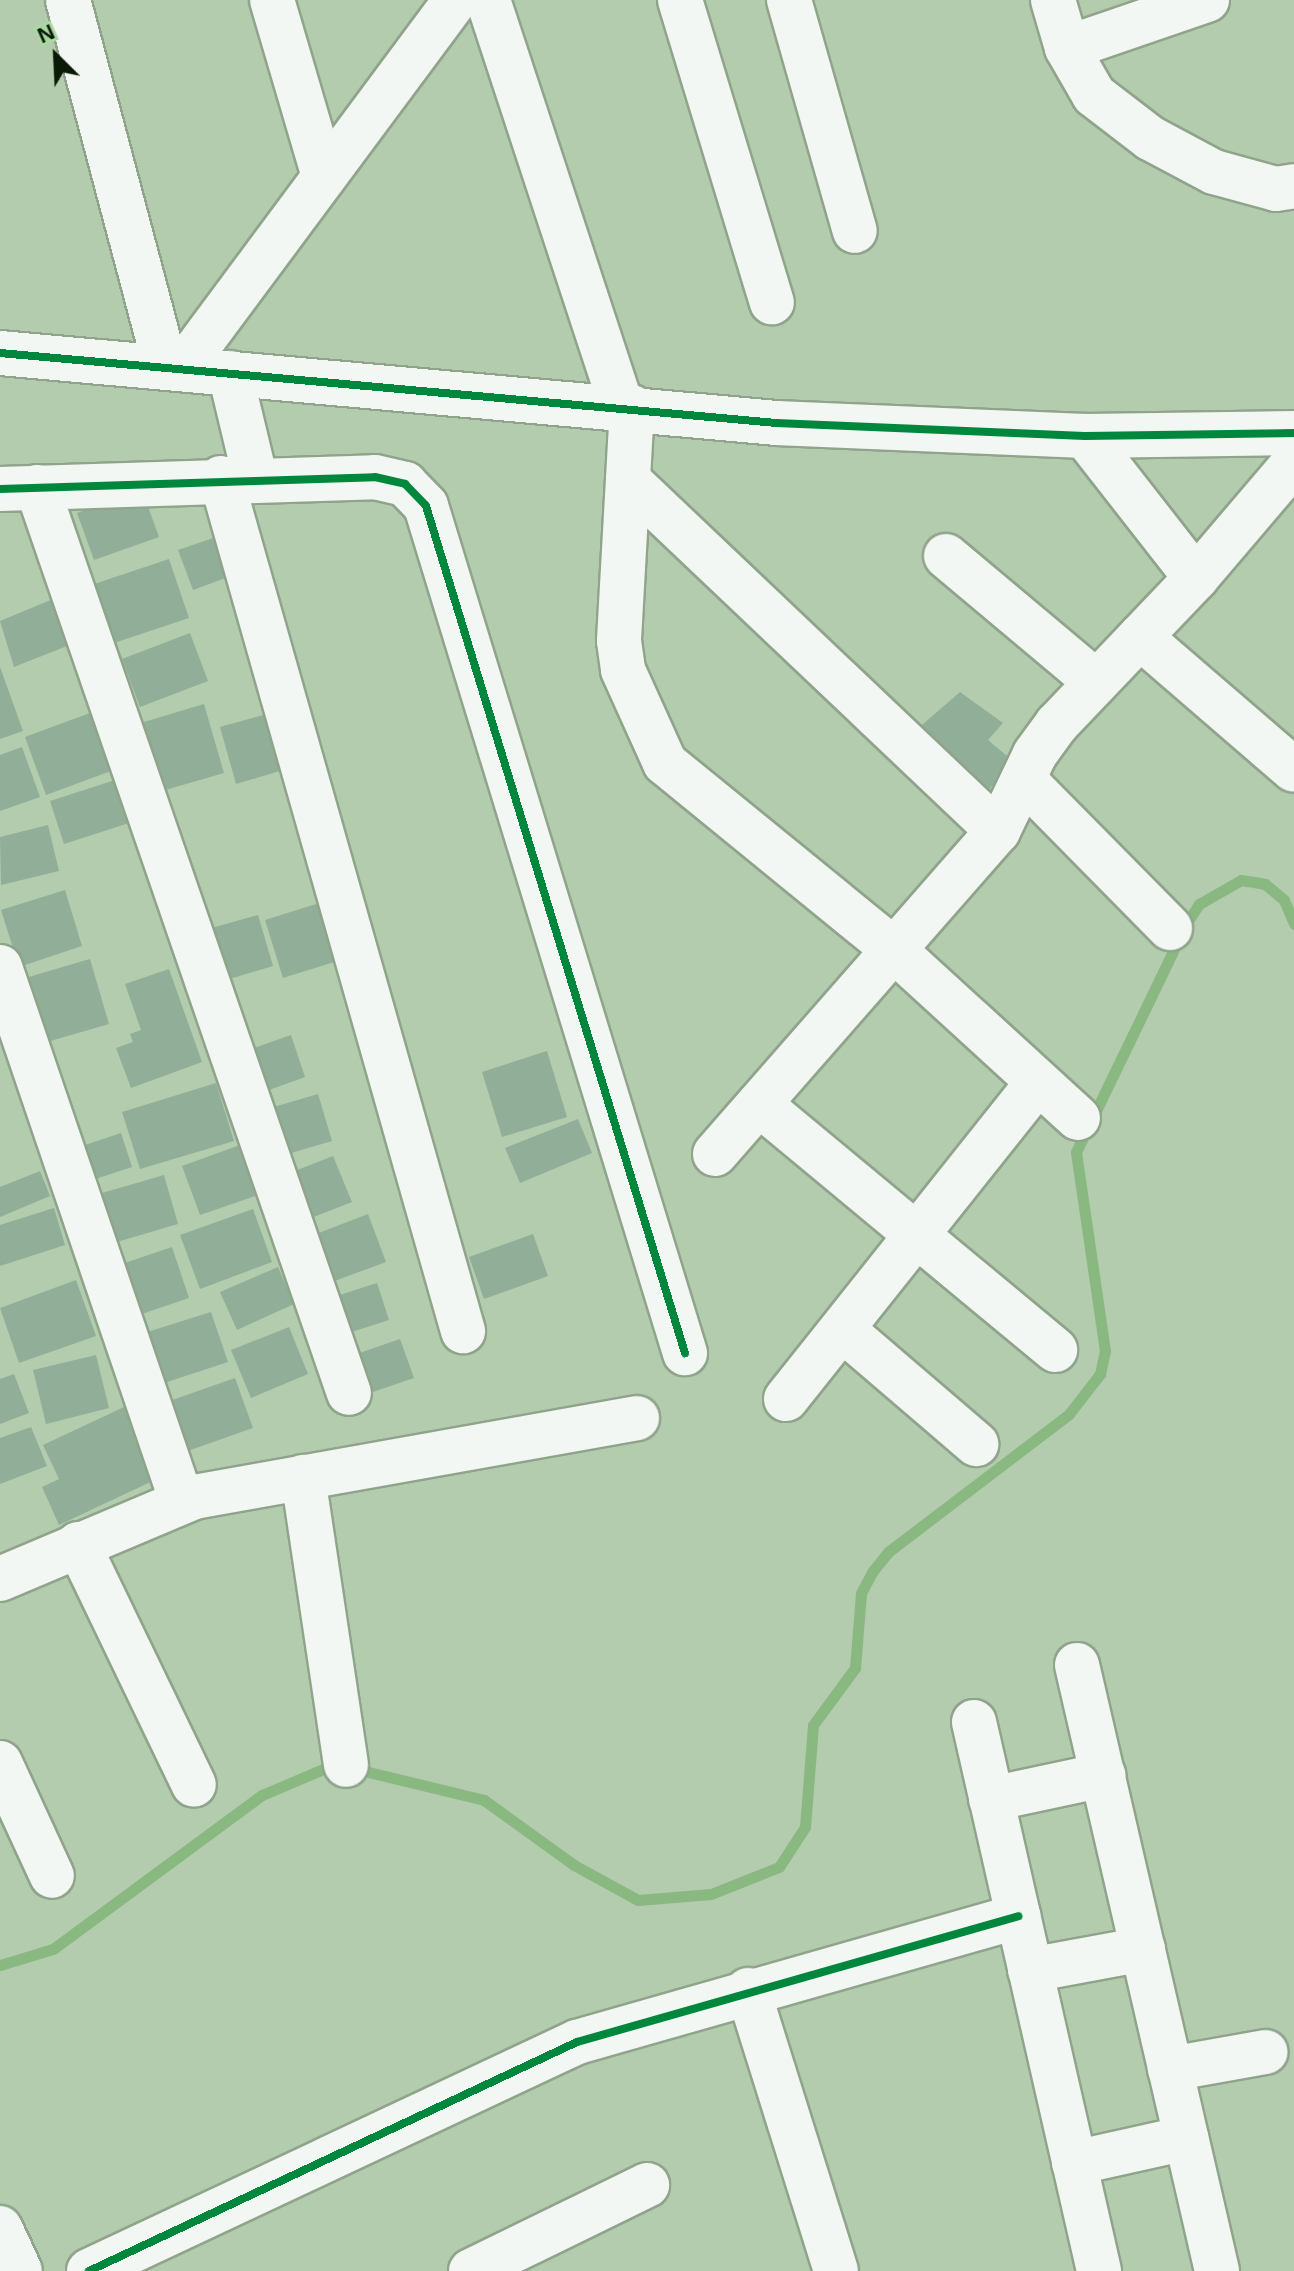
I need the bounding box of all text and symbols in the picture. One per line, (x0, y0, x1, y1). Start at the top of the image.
north arrow (16, 16, 96, 96)
text: N (34, 19, 58, 48)

